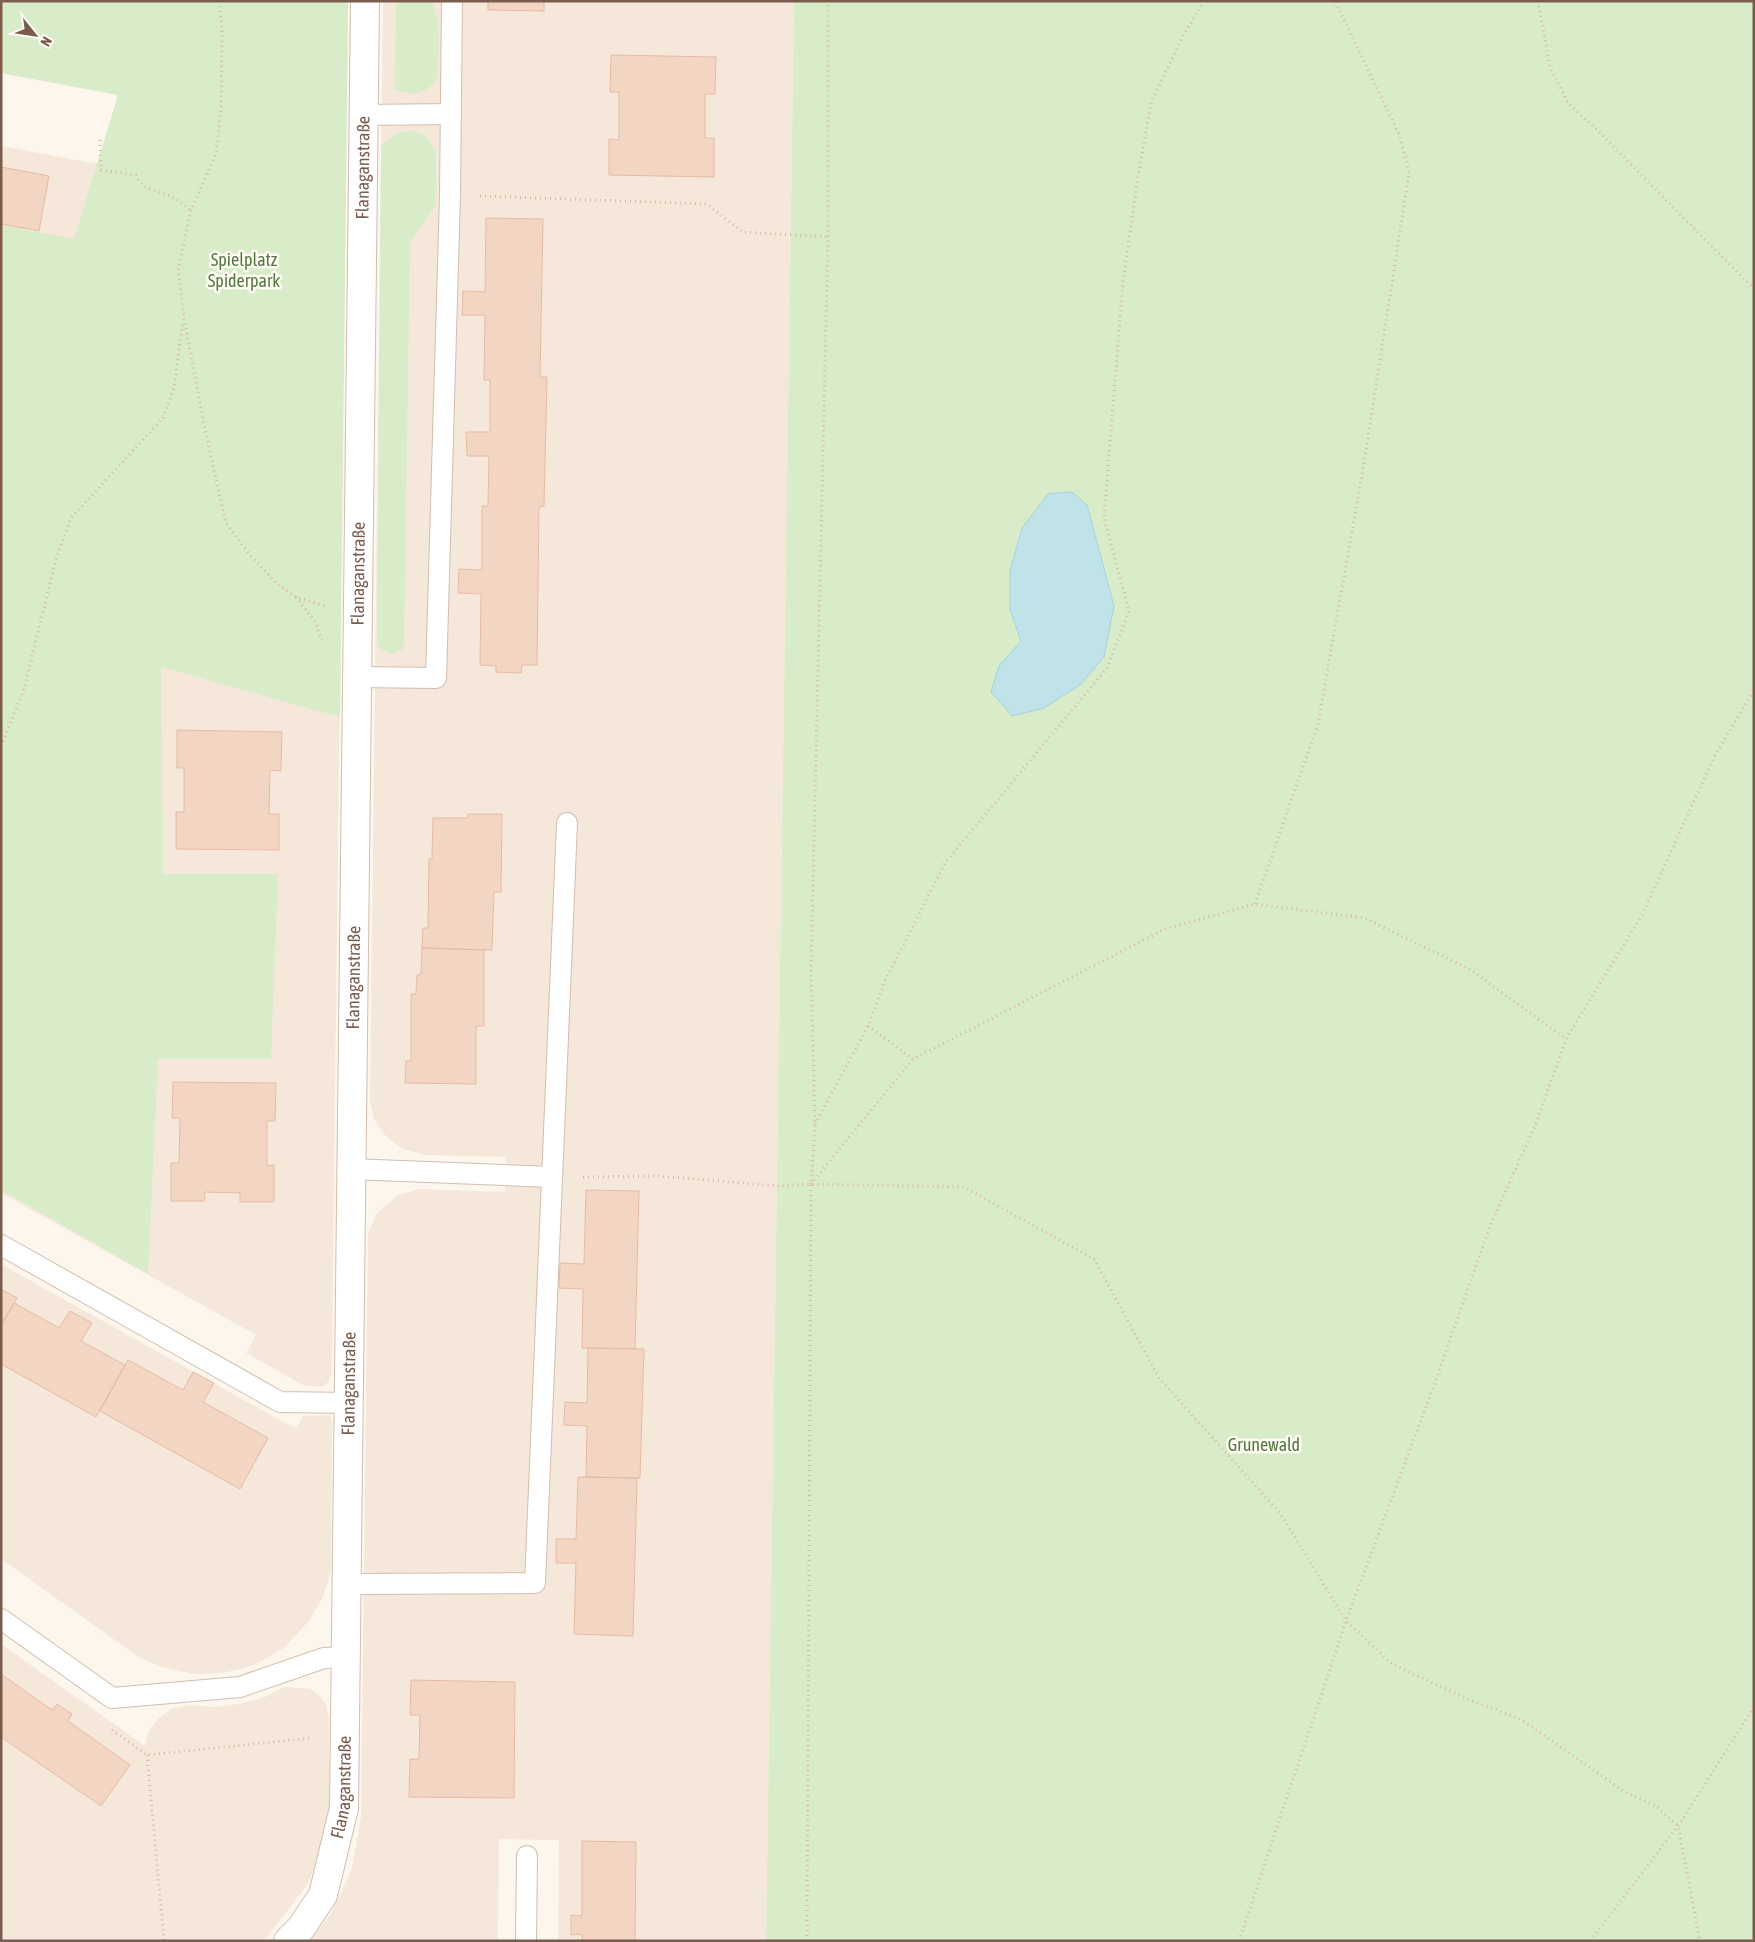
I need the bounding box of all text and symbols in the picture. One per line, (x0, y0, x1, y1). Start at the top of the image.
north arrow (10, 10, 60, 60)
text: N (37, 34, 55, 49)
street label: Flanaganstraße (351, 116, 374, 220)
park label: Spielplatz Spiderpark (208, 249, 280, 291)
street label: Flanaganstraße (347, 522, 369, 626)
street label: Flanaganstraße (342, 926, 364, 1029)
street label: Flanaganstraße (337, 1332, 360, 1435)
park label: Grunewald (1228, 1434, 1300, 1455)
street label: Flanaganstraße (326, 1736, 355, 1841)

